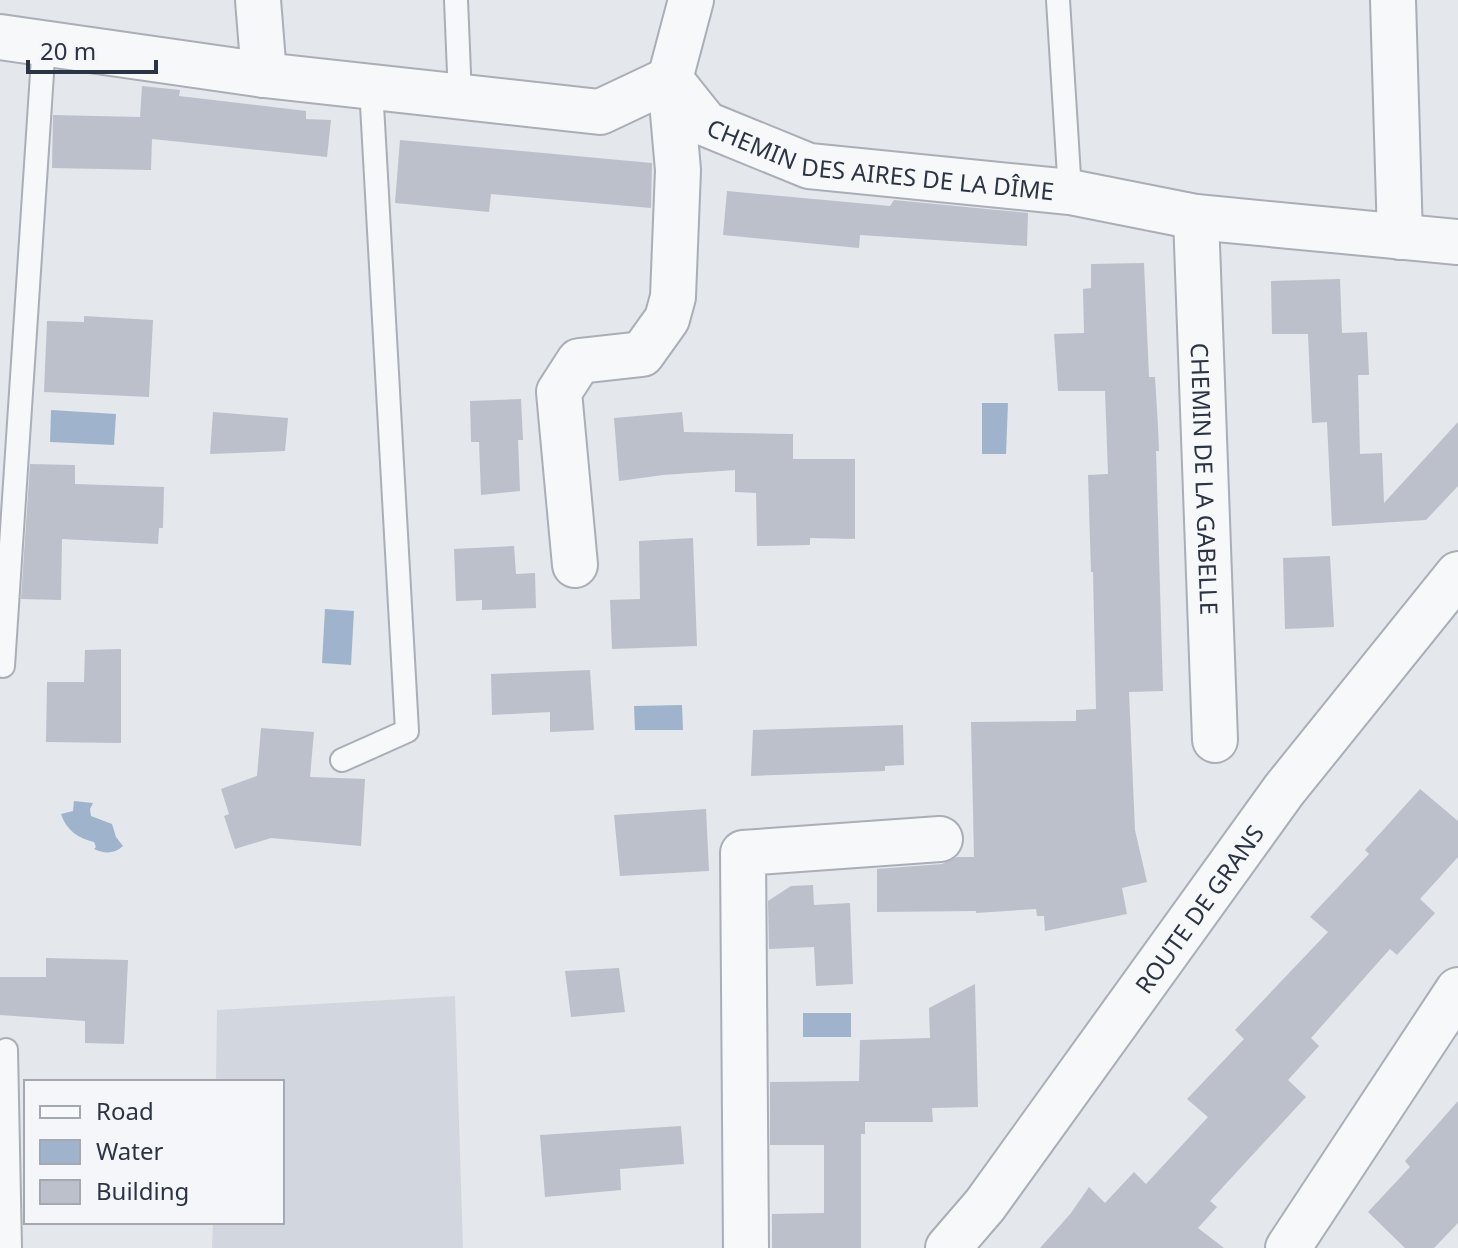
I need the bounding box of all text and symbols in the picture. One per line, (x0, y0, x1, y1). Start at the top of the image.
scale bar (28, 24, 156, 74)
text: 20 m (40, 34, 96, 67)
street label: CHEMIN DES AIRES DE LA DÎME (703, 110, 1056, 207)
street label: CHEMIN DE LA GABELLE (1184, 342, 1227, 616)
street label: ROUTE DE GRANS (1127, 818, 1271, 1000)
legend (24, 1080, 284, 1224)
text: Road (96, 1094, 154, 1127)
text: Water (96, 1134, 164, 1167)
text: Building (96, 1174, 189, 1207)

